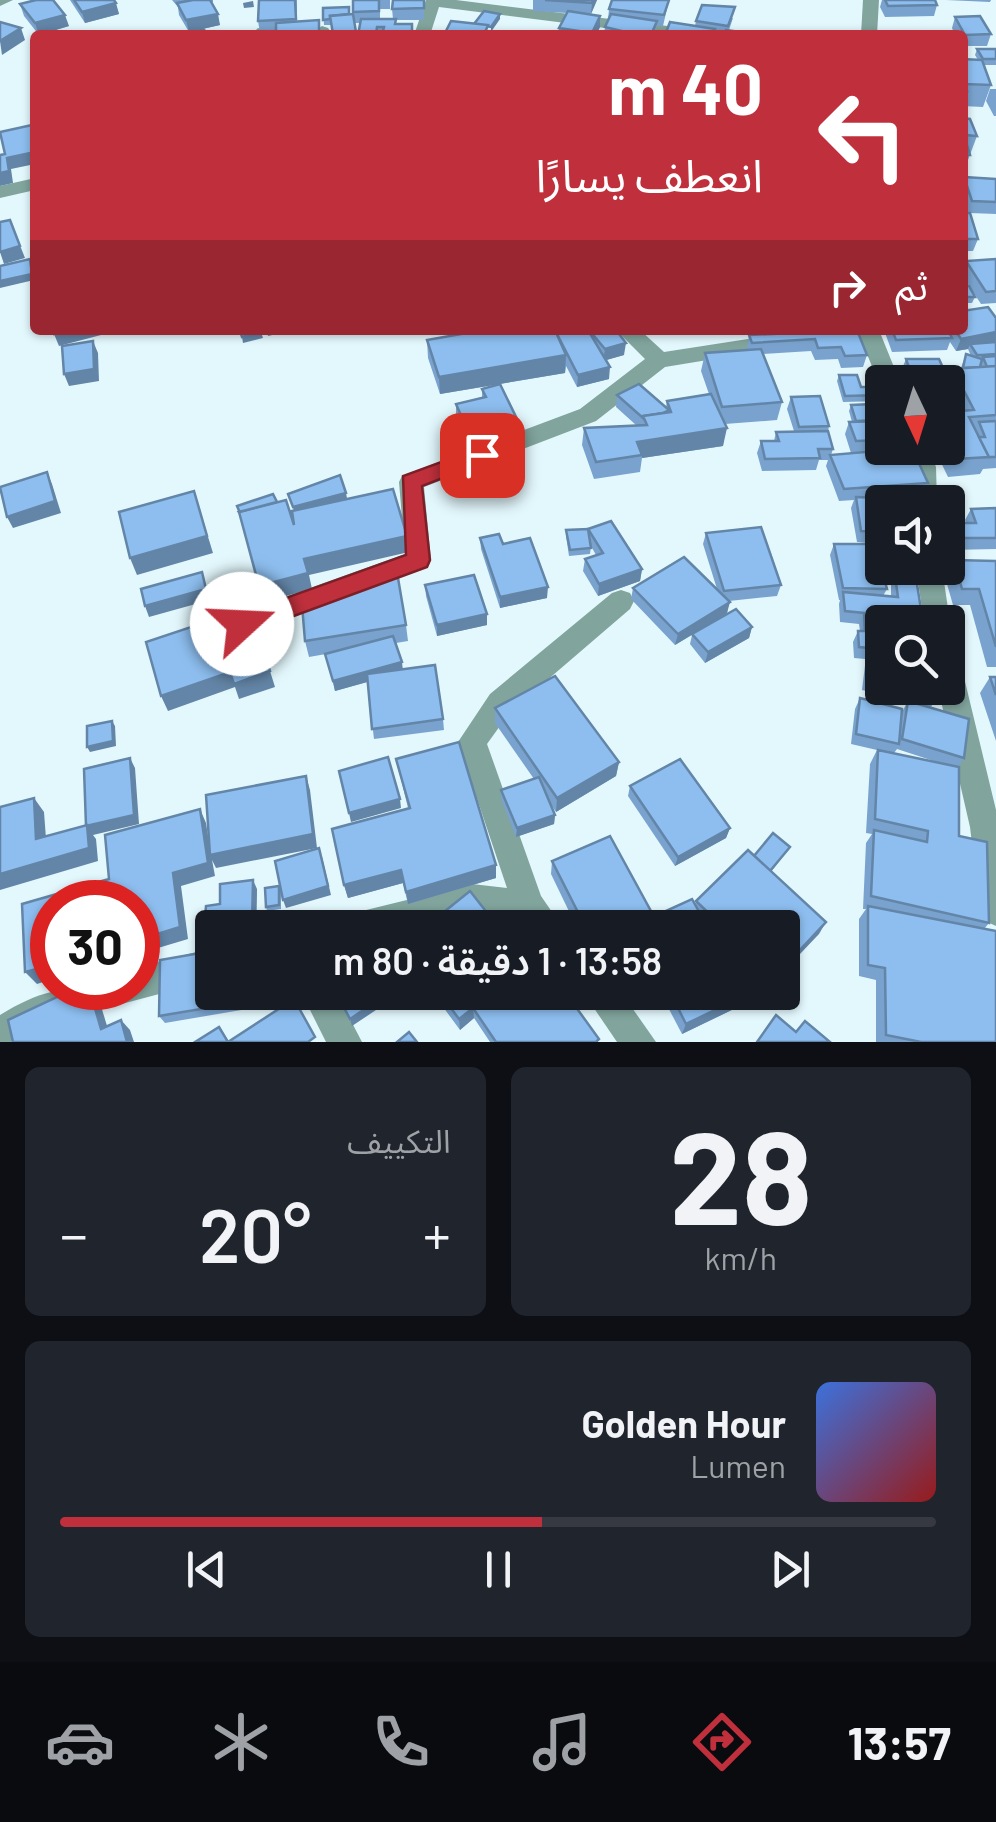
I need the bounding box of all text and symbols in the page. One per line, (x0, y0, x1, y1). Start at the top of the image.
text: 40 m (608, 45, 763, 129)
icon: left (798, 70, 928, 200)
text: انعطف يسارًا (535, 147, 763, 201)
icon: right (820, 260, 875, 315)
text: ثم (895, 262, 928, 308)
north arrow (865, 365, 965, 465)
map controls (865, 365, 965, 705)
pin (440, 413, 525, 498)
icon: arrive (455, 428, 510, 483)
button: sound (865, 485, 965, 585)
position arrow (190, 572, 294, 676)
button: search (865, 605, 965, 705)
speed limit sign: 30 (30, 880, 160, 1010)
text: 13:58 · 1 دقيقة · 80 m (333, 937, 662, 983)
text: 28 (669, 1095, 812, 1251)
text: التكييف (347, 1121, 451, 1159)
text: 20° (199, 1188, 311, 1278)
text: − (60, 1200, 88, 1266)
text: + (423, 1200, 451, 1266)
text: km/h (705, 1238, 777, 1276)
text: Golden Hour (581, 1400, 786, 1446)
text: Lumen (690, 1446, 786, 1484)
icon: previous (179, 1542, 234, 1597)
icon: pause (471, 1542, 526, 1597)
icon: next (763, 1542, 818, 1597)
icon: car (45, 1707, 115, 1777)
icon: climate (206, 1707, 276, 1777)
icon: phone (366, 1707, 436, 1777)
icon: music (527, 1707, 597, 1777)
icon: directions (687, 1707, 757, 1777)
text: 13:57 (848, 1715, 951, 1769)

